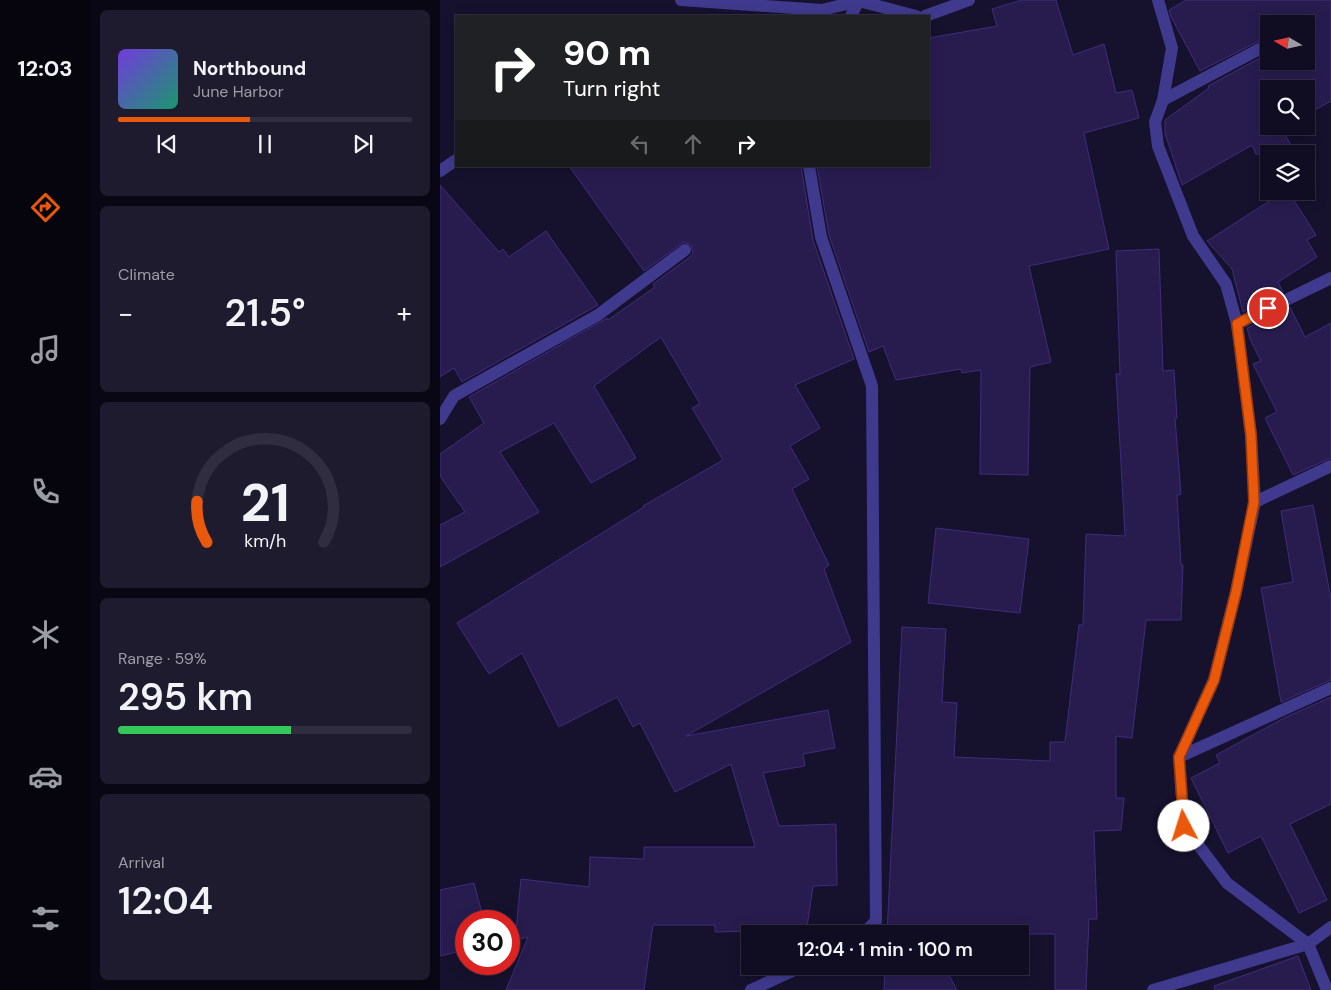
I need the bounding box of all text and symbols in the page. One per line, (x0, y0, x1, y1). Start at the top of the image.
north arrow (1260, 15, 1315, 70)
map controls (1260, 15, 1315, 200)
text: 90 m (563, 30, 651, 76)
icon: right (480, 35, 545, 100)
text: 12:03 (17, 54, 73, 83)
text: Northbound (193, 56, 306, 81)
text: Turn right (563, 74, 660, 103)
button: search (1260, 80, 1315, 135)
text: June Harbor (193, 81, 284, 102)
icon: previous (153, 130, 181, 158)
icon: pause (251, 130, 279, 158)
icon: next (349, 130, 377, 158)
icon: left (626, 130, 654, 158)
icon: ahead (679, 130, 707, 158)
icon: right (732, 130, 760, 158)
button: layers (1260, 145, 1315, 200)
icon: directions (28, 190, 63, 225)
text: Climate (118, 264, 175, 285)
pin (1247, 287, 1289, 329)
text: 21.5° (224, 288, 306, 338)
icon: arrive (1254, 294, 1282, 322)
text: − (118, 295, 133, 332)
text: + (397, 295, 412, 332)
icon: music (28, 332, 63, 367)
text: 21 (241, 469, 289, 537)
icon: phone (28, 474, 63, 509)
text: km/h (244, 529, 286, 553)
icon: climate (28, 617, 63, 652)
text: Range · 59% (118, 648, 206, 669)
text: 295 km (118, 672, 253, 722)
icon: car (28, 759, 63, 794)
position arrow (1157, 799, 1209, 851)
text: Arrival (118, 852, 165, 873)
text: 12:04 (118, 876, 213, 926)
icon: filters (28, 901, 63, 936)
speed limit sign: 30 (455, 910, 520, 975)
text: 12:04 · 1 min · 100 m (797, 937, 973, 962)

